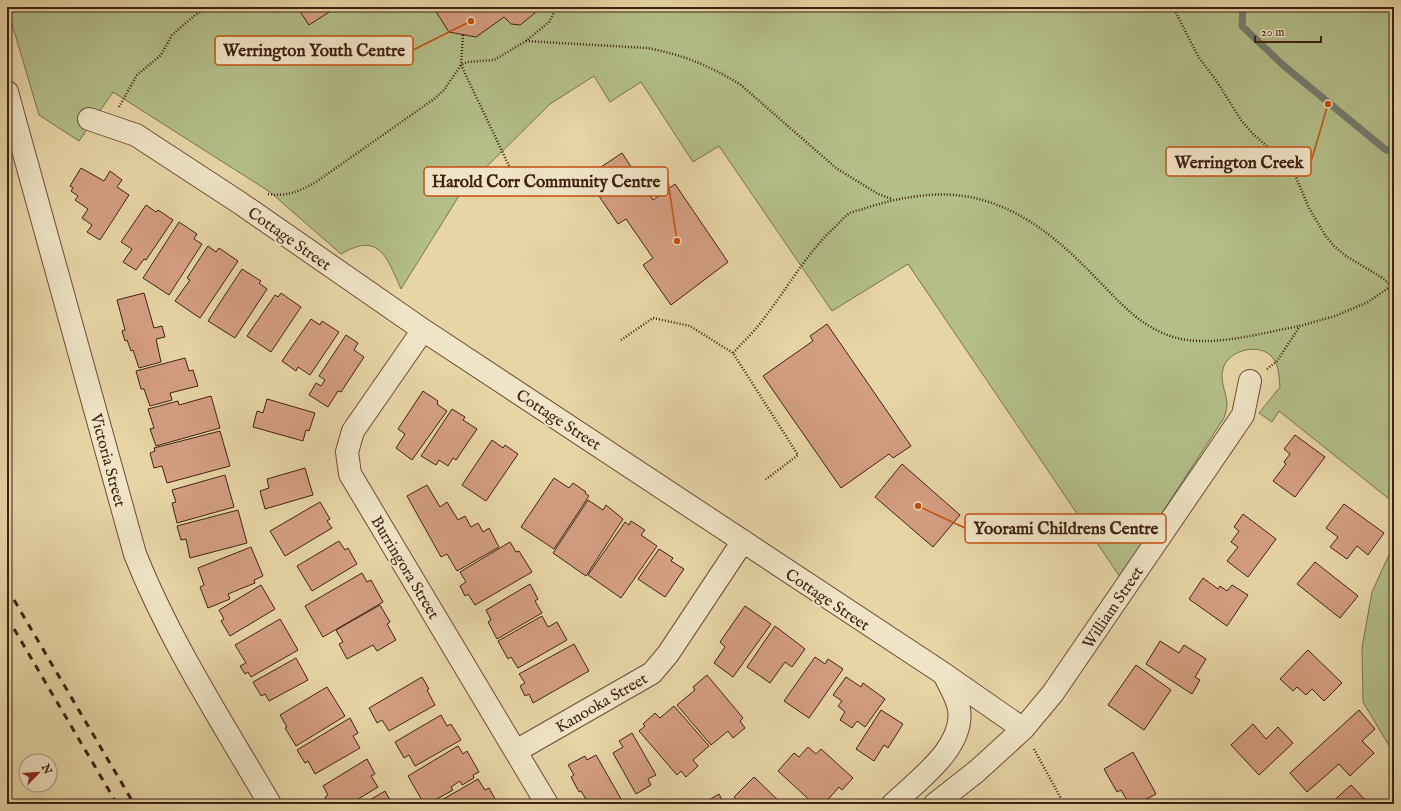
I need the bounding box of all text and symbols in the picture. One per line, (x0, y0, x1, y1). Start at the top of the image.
scale bar (1255, 18, 1321, 44)
text: 20 m (1261, 25, 1284, 40)
callout: Werrington Youth Centre (215, 36, 413, 65)
text: Werrington Youth Centre (222, 41, 405, 62)
callout: Werrington Creek (1166, 147, 1311, 176)
text: Werrington Creek (1173, 153, 1305, 174)
callout: Harold Corr Community Centre (424, 167, 668, 196)
text: Harold Corr Community Centre (432, 172, 661, 193)
street label: Cottage Street (243, 204, 335, 276)
street label: Cottage Street (512, 386, 605, 456)
street label: Victoria Street (85, 411, 129, 510)
street label: Burringora Street (366, 513, 443, 624)
callout: Yoorami Childrens Centre (965, 514, 1166, 543)
text: Yoorami Childrens Centre (974, 519, 1159, 540)
street label: William Street (1079, 563, 1149, 653)
street label: Cottage Street (781, 565, 873, 636)
street label: Kanooka Street (552, 669, 652, 738)
north arrow (18, 753, 58, 793)
text: N (37, 761, 55, 777)

